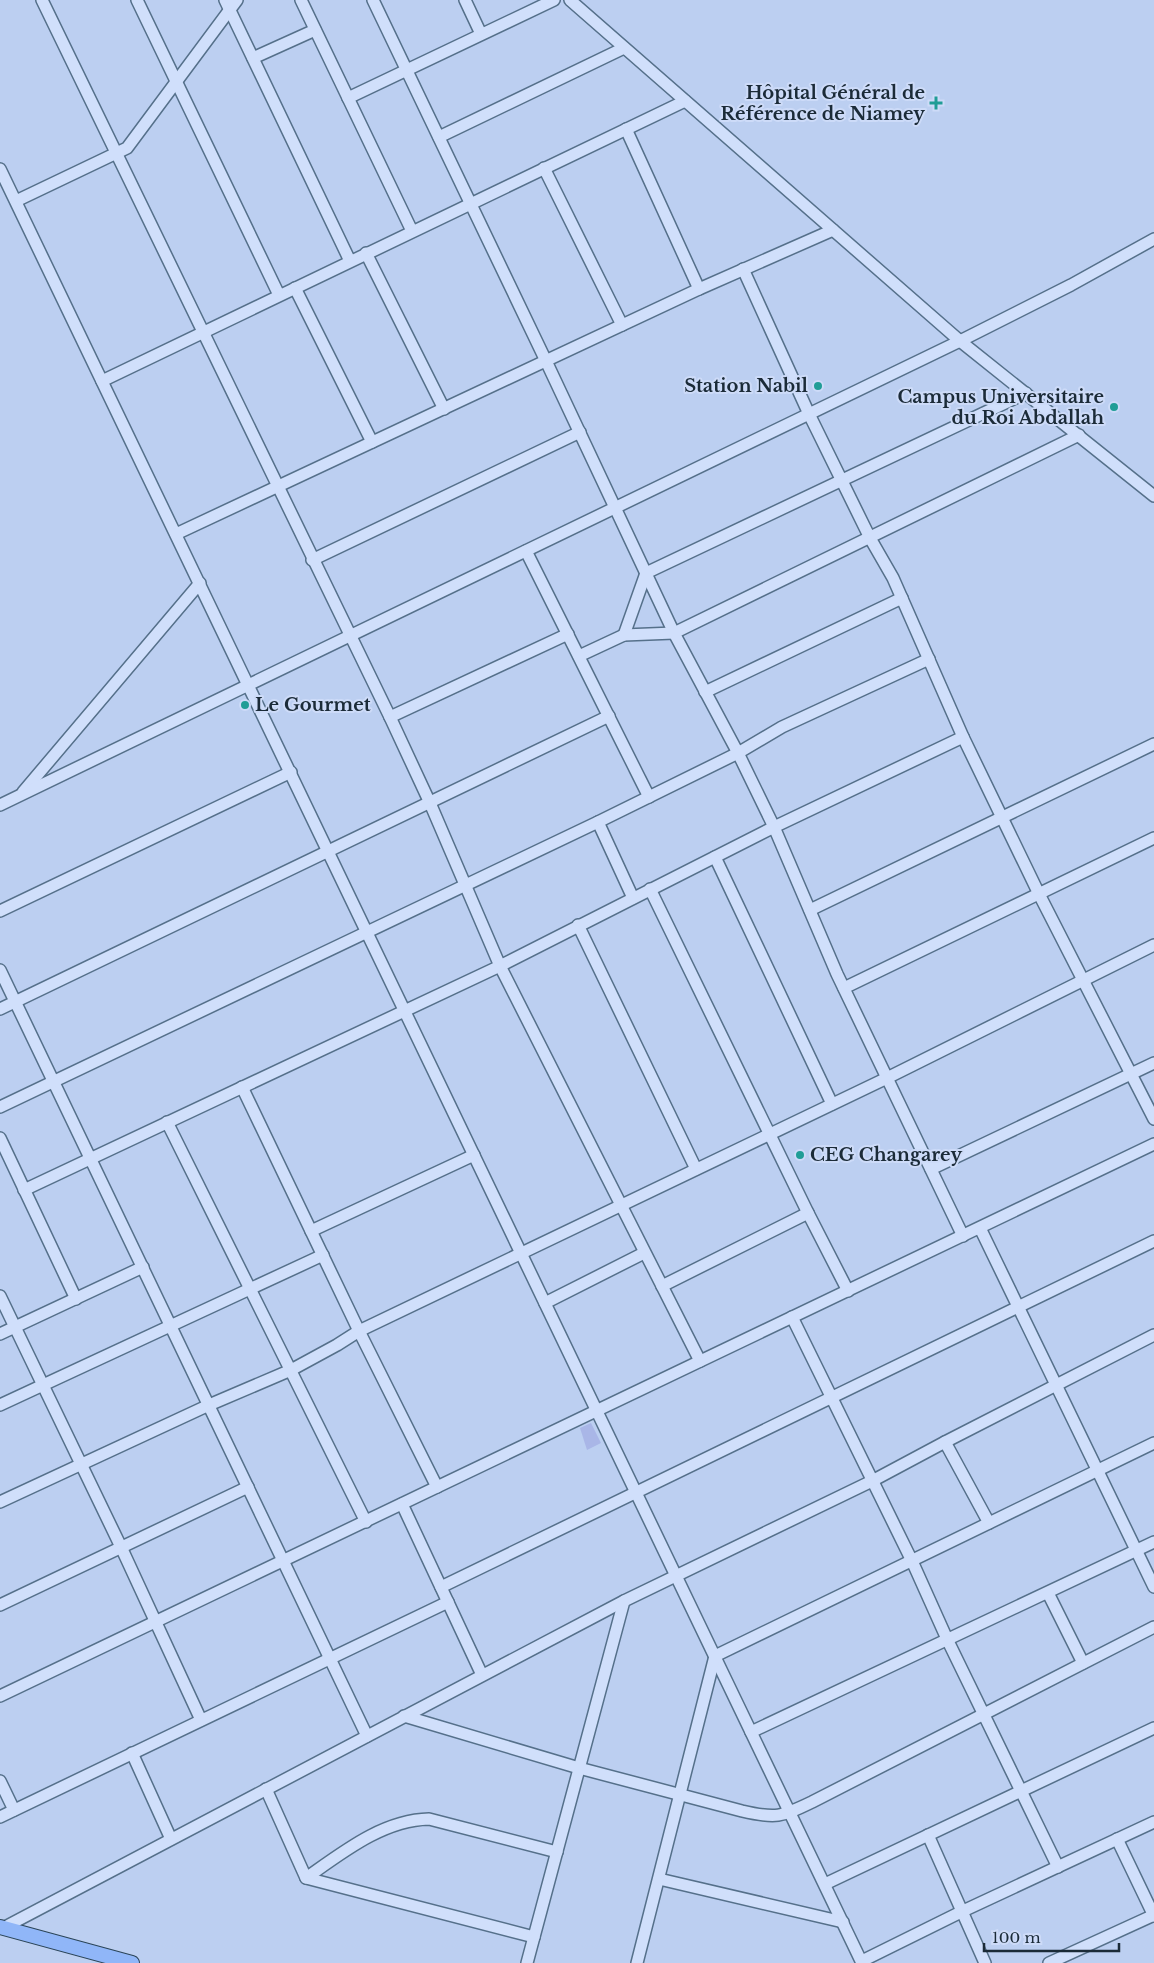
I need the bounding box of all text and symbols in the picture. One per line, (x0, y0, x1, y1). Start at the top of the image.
place label: Hôpital Général de Référence de Niamey (721, 82, 925, 125)
marker: Hôpital Général de Référence de Niamey (929, 96, 943, 110)
place label: Station Nabil (684, 375, 809, 397)
marker: Station Nabil (812, 380, 824, 392)
place label: Campus Universitaire du Roi Abdallah (897, 386, 1104, 429)
marker: Campus Universitaire du Roi Abdallah (1108, 401, 1120, 413)
place label: Le Gourmet (255, 694, 371, 716)
marker: Le Gourmet (239, 699, 251, 711)
place label: CEG Changarey (810, 1144, 962, 1166)
marker: CEG Changarey (794, 1149, 806, 1161)
scale bar (984, 1920, 1119, 1952)
text: 100 m (992, 1928, 1041, 1947)

